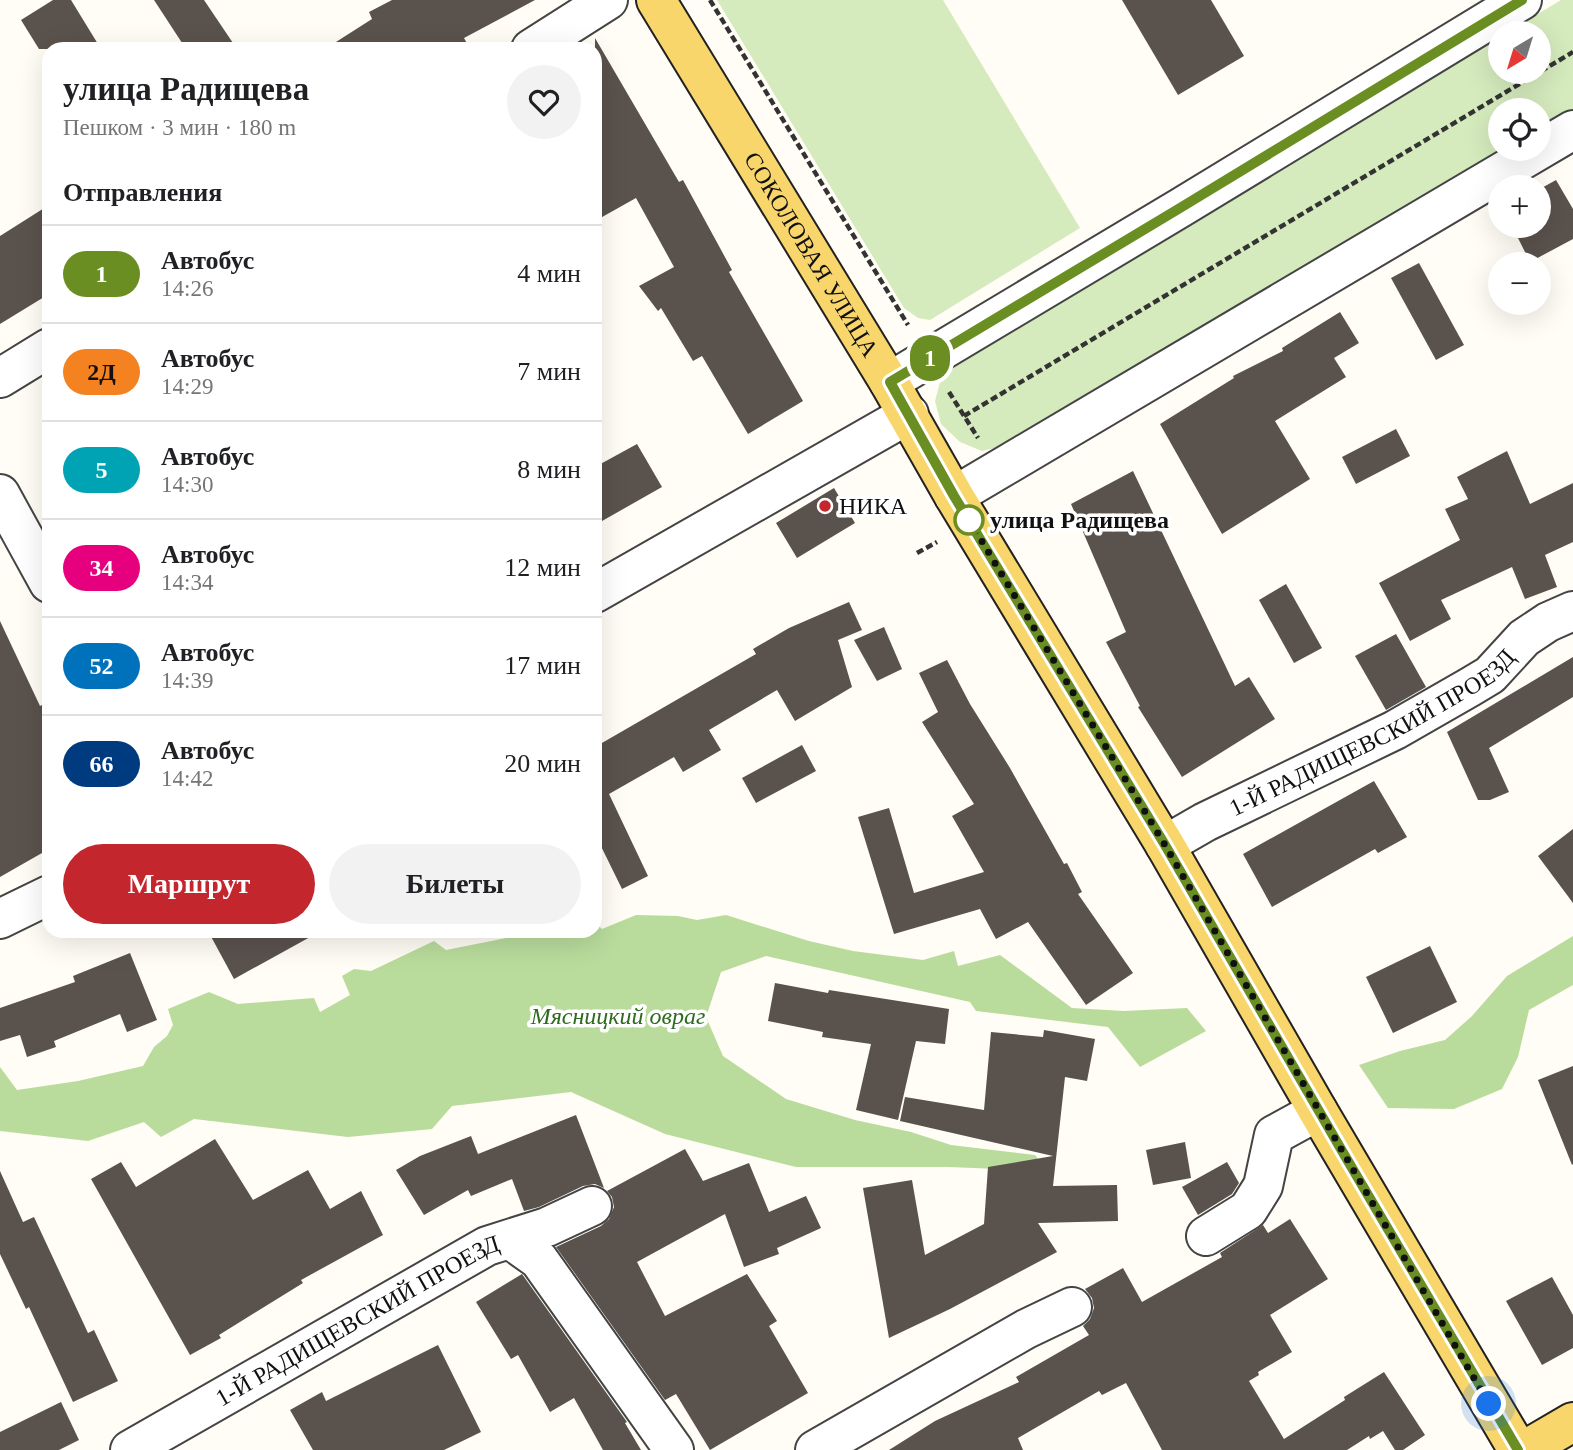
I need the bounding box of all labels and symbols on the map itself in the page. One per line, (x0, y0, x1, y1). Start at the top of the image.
north arrow (1488, 21, 1550, 84)
street label: СОКОЛОВАЯ УЛИЦА (739, 147, 884, 362)
line badge: 1 (907, 335, 953, 381)
place label: НИКА (839, 493, 908, 519)
marker: НИКА (817, 498, 833, 514)
marker: улица Радищева (954, 505, 984, 535)
place label: улица Радищева (990, 507, 1169, 533)
street label: 1-Й РАДИЩЕВСКИЙ ПРОЕЗД (1225, 644, 1520, 821)
park label: Мясницкий овраг (530, 1003, 705, 1029)
street label: 1-Й РАДИЩЕВСКИЙ ПРОЕЗД (211, 1230, 502, 1411)
your location (1471, 1386, 1506, 1421)

